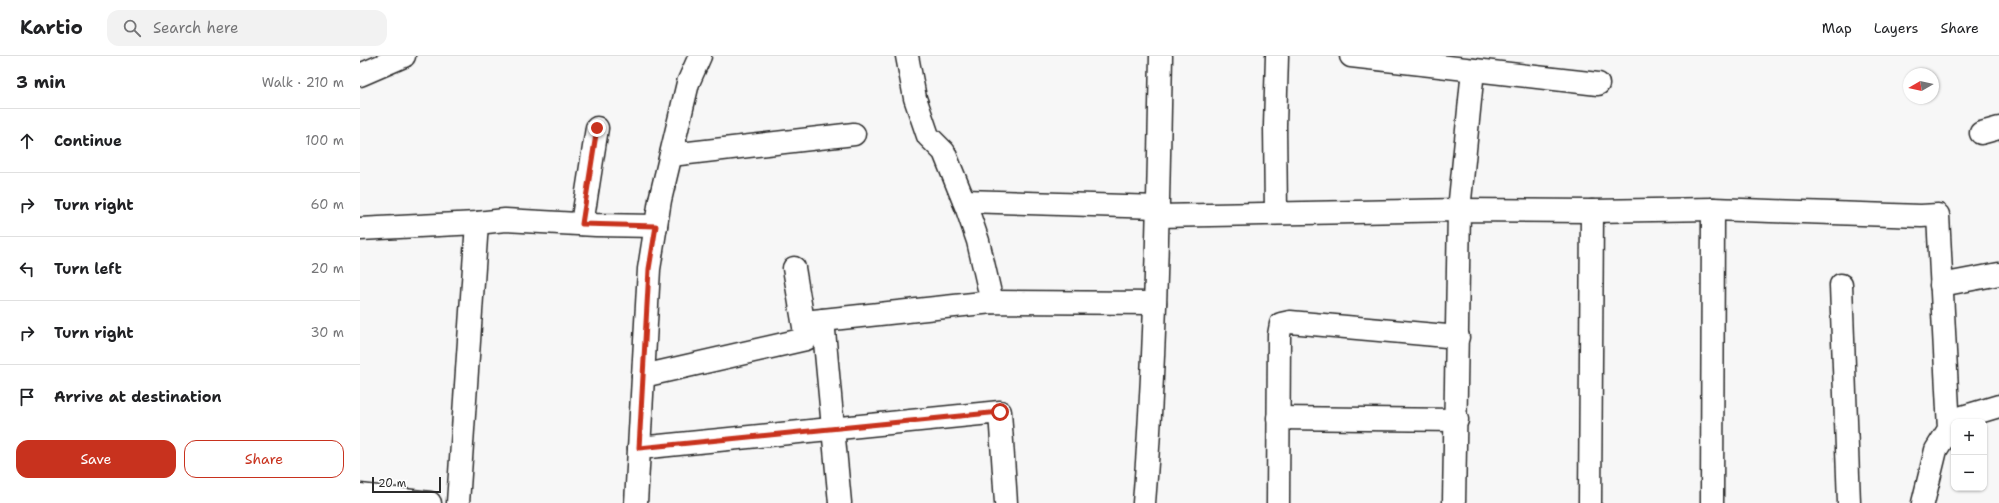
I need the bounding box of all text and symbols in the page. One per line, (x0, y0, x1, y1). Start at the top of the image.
search box (107, 10, 387, 46)
text: Kartio (20, 15, 83, 40)
icon: search (121, 17, 143, 39)
text: Search here (153, 18, 239, 38)
text: Map (1822, 19, 1852, 37)
text: Layers (1874, 19, 1918, 37)
text: Share (1940, 19, 1979, 37)
north arrow (1903, 68, 1939, 104)
text: 3 min (16, 71, 66, 93)
text: Walk · 210 m (262, 74, 344, 91)
route end (588, 119, 606, 137)
icon: ahead (16, 130, 38, 152)
text: Continue (54, 131, 122, 151)
text: 100 m (305, 132, 344, 149)
icon: right (16, 194, 38, 216)
text: Turn right (54, 195, 134, 215)
text: 60 m (311, 196, 344, 213)
icon: left (16, 258, 38, 280)
text: Turn left (54, 259, 122, 279)
text: 20 m (311, 260, 344, 277)
icon: right (16, 322, 38, 344)
text: Turn right (54, 323, 134, 343)
text: 30 m (310, 324, 344, 341)
icon: arrive (16, 386, 38, 408)
text: Arrive at destination (54, 387, 222, 407)
route start (991, 403, 1009, 421)
map controls (1951, 419, 1987, 491)
button: + (1951, 419, 1987, 455)
button: Save (16, 440, 176, 478)
button: Share (184, 440, 344, 478)
button: − (1951, 455, 1987, 491)
scale bar (372, 475, 441, 494)
text: 20 m (378, 476, 406, 491)

